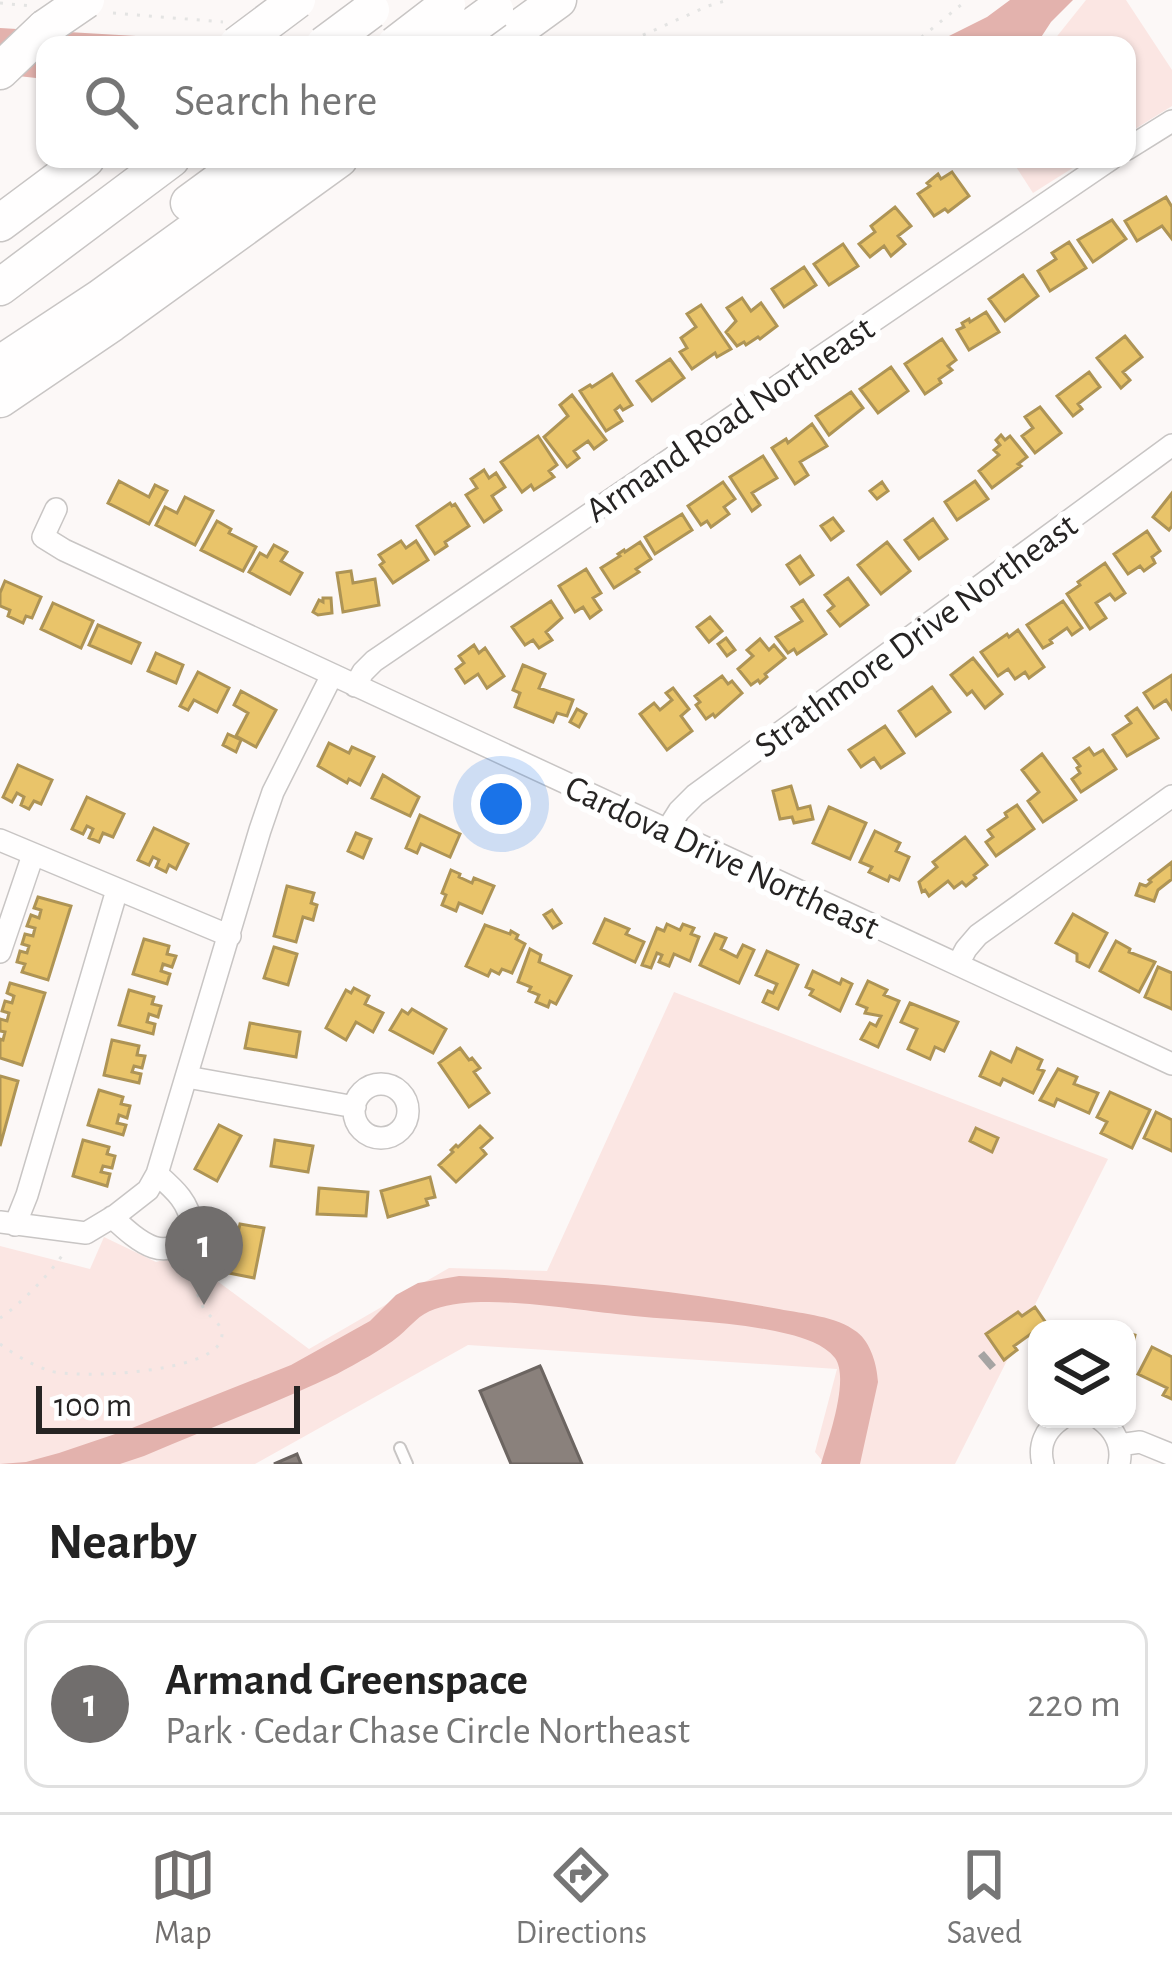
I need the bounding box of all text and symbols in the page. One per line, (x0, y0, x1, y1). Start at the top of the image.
search box (36, 36, 1136, 168)
icon: search (78, 69, 144, 135)
text: Search here (174, 79, 377, 124)
street label: Armand Road Northeast (580, 310, 881, 529)
street label: Strathmore Drive Northeast (749, 507, 1084, 764)
street label: Cardova Drive Northeast (560, 769, 885, 947)
your location (471, 774, 531, 834)
pin: 1 (165, 1206, 243, 1305)
map controls (1028, 1320, 1136, 1428)
button: layers (1028, 1320, 1136, 1428)
scale bar (36, 1380, 300, 1433)
text: 100 m (54, 1390, 132, 1423)
text: Nearby (48, 1517, 197, 1568)
text: Armand Greenspace (165, 1658, 528, 1703)
text: 1 (83, 1685, 97, 1724)
text: 220 m (1027, 1685, 1121, 1724)
text: Park · Cedar Chase Circle Northeast (165, 1712, 690, 1751)
tab: Map (150, 1842, 216, 1954)
tab: Directions (515, 1842, 647, 1954)
tab: Saved (947, 1842, 1022, 1954)

